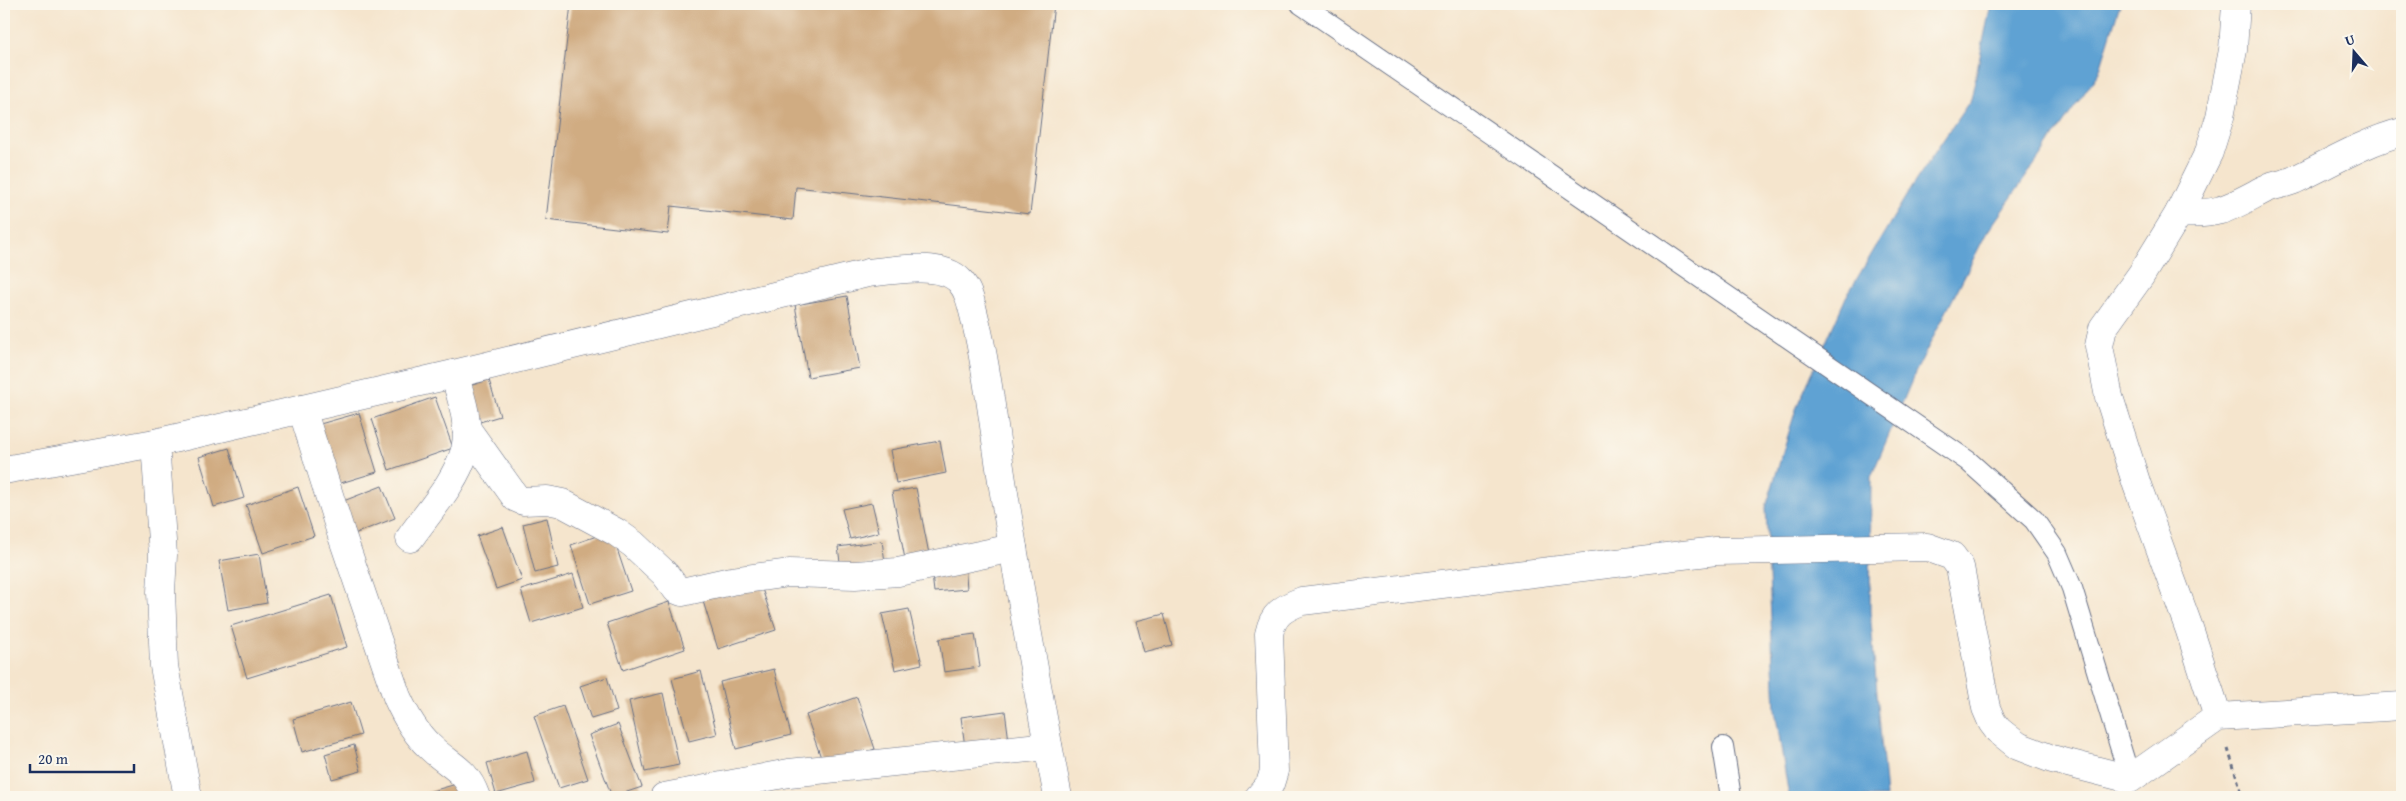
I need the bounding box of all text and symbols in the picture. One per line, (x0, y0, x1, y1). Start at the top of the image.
north arrow (2328, 28, 2378, 78)
text: U (2342, 29, 2358, 51)
scale bar (30, 741, 134, 773)
text: 20 m (38, 748, 69, 769)

